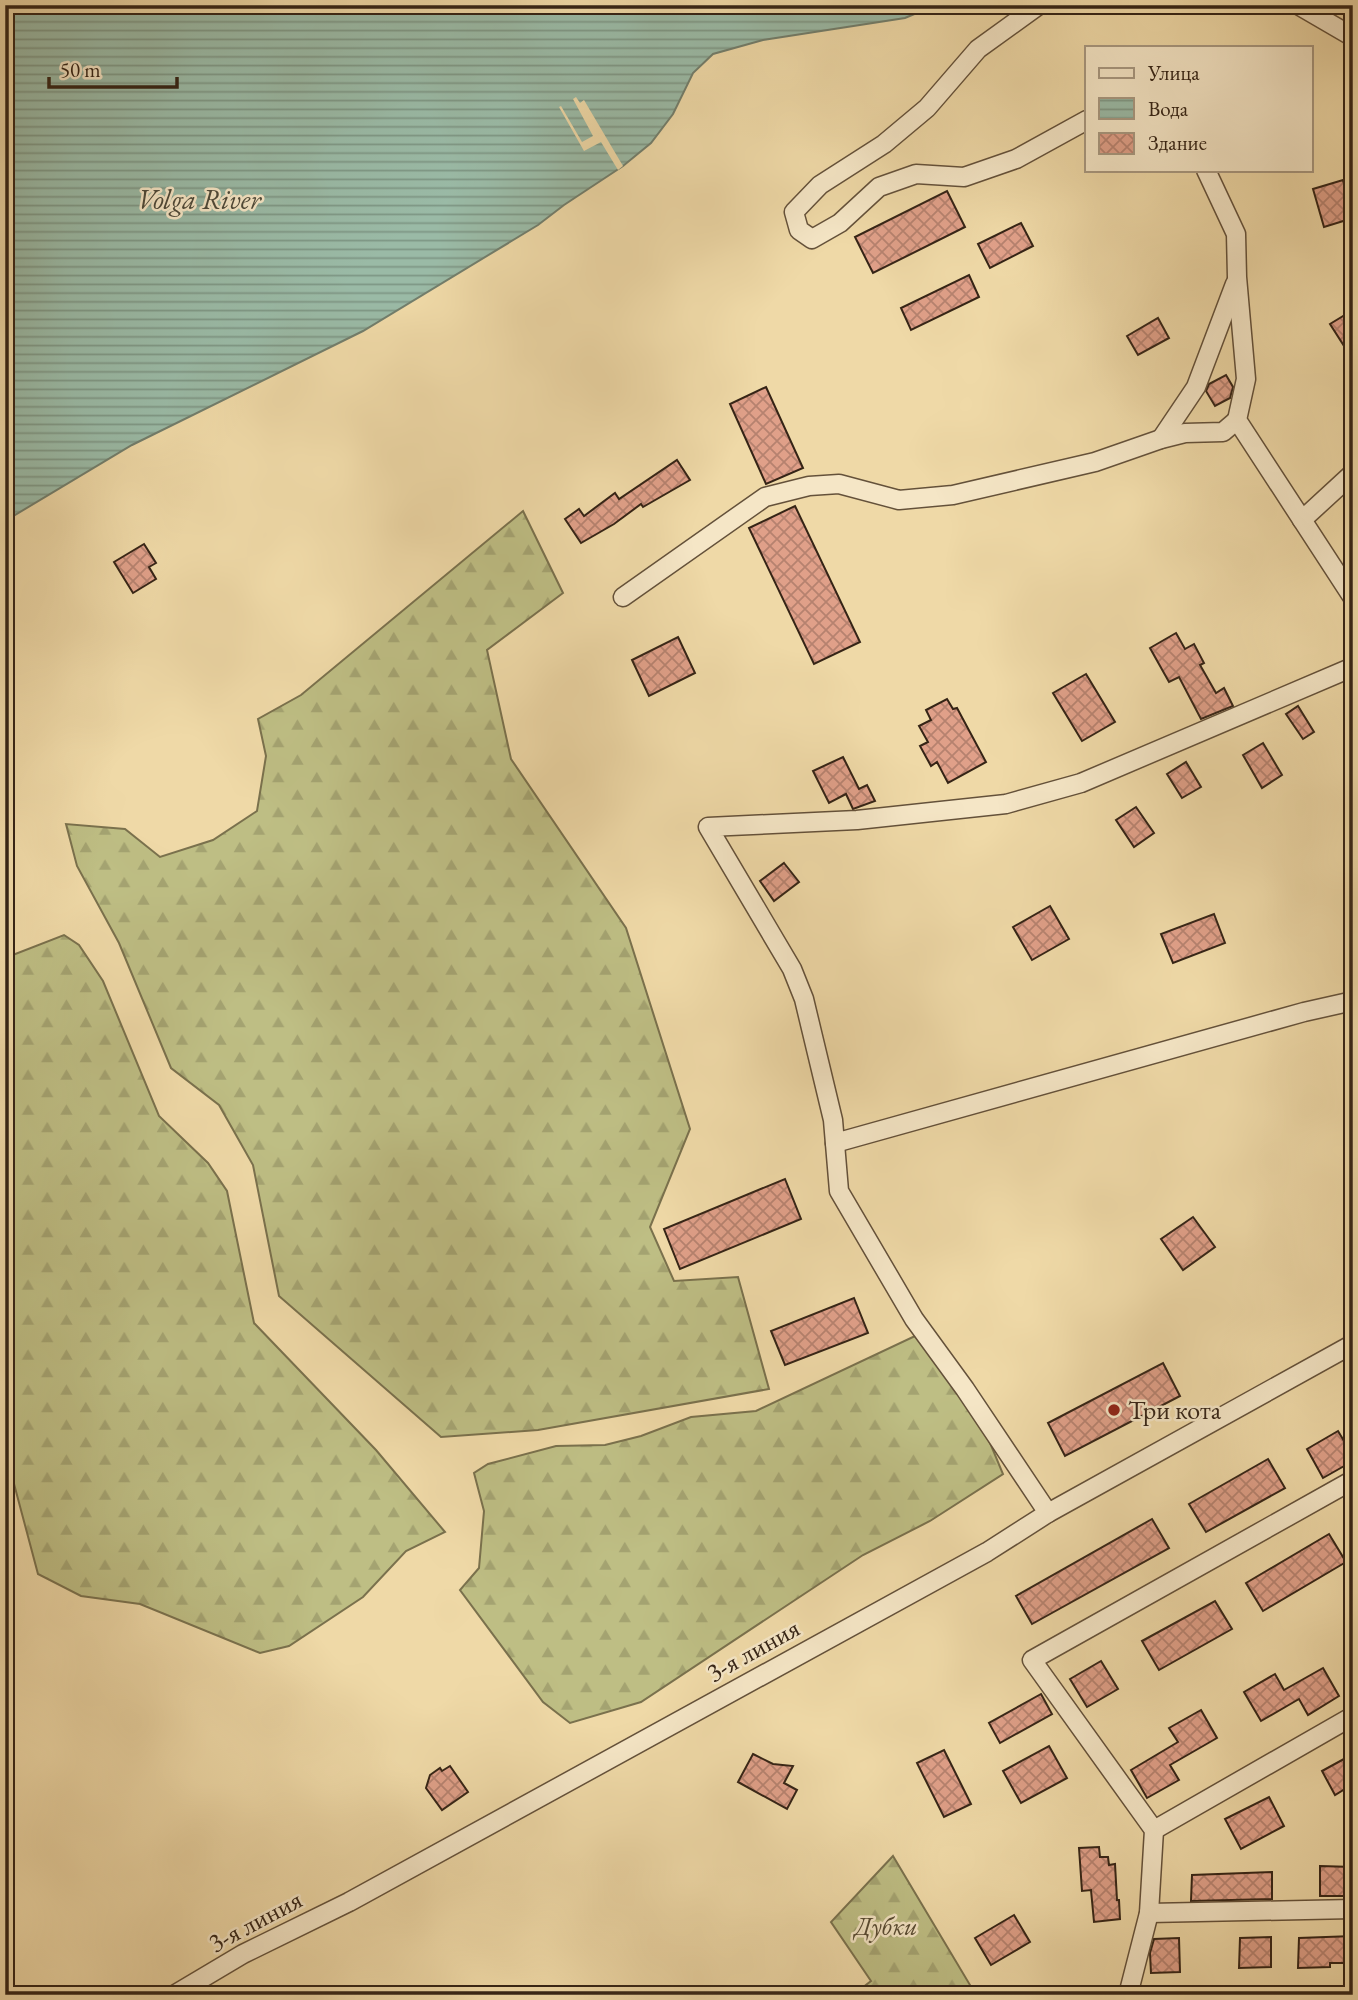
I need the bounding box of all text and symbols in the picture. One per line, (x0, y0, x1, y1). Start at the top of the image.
scale bar (49, 46, 177, 90)
legend (1085, 46, 1312, 172)
text: 50 m (60, 56, 101, 83)
text: Улица (1147, 59, 1200, 86)
text: Вода (1148, 95, 1189, 122)
text: Здание (1148, 129, 1207, 156)
water label: Volga River (137, 181, 262, 217)
place label: Три кота (1128, 1393, 1222, 1427)
marker: Три кота (1106, 1402, 1122, 1418)
street label: 3-я линия (700, 1611, 806, 1689)
street label: 3-я линия (202, 1882, 308, 1960)
park label: Дубки (852, 1909, 918, 1943)

